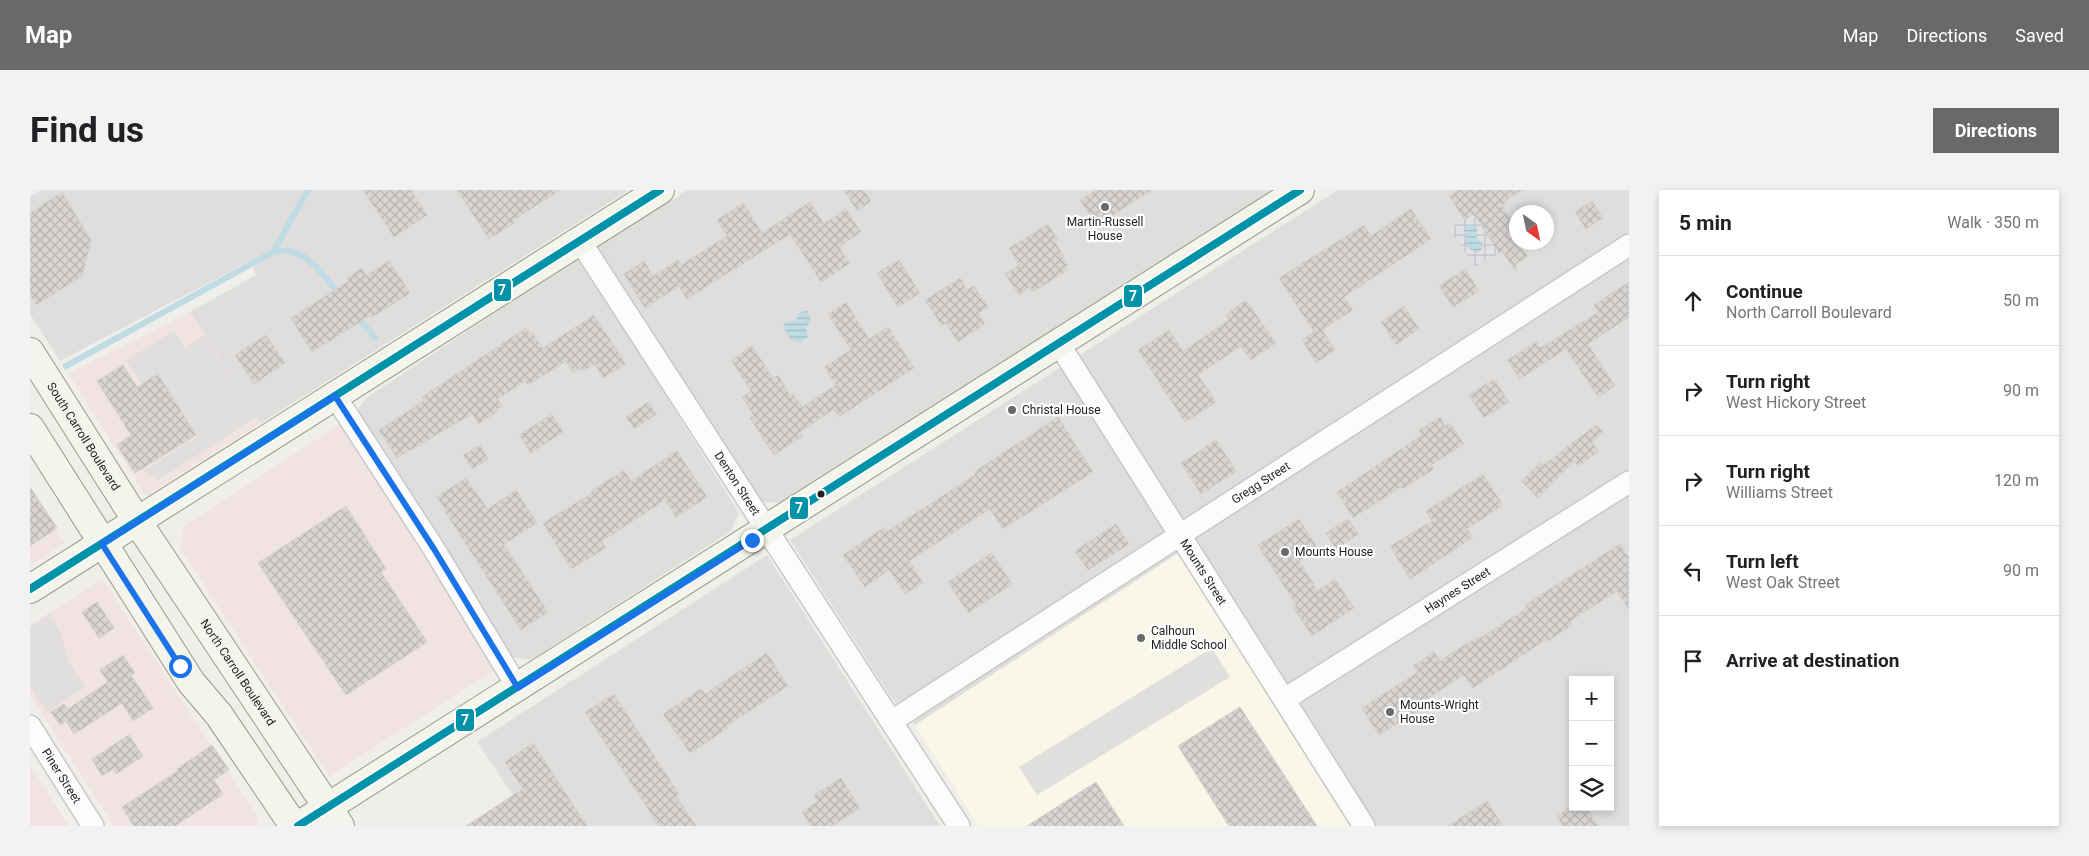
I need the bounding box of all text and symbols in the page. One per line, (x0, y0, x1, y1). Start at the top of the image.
text: Map (25, 21, 72, 49)
text: Map (1843, 25, 1878, 46)
text: Directions (1906, 25, 1987, 46)
text: Saved (2015, 25, 2064, 46)
button: Directions (1933, 108, 2059, 153)
text: Find us (30, 110, 144, 151)
marker: Martin-Russell House (1099, 201, 1111, 213)
north arrow (1509, 205, 1554, 250)
text: 5 min (1679, 211, 1732, 235)
text: Walk · 350 m (1947, 213, 2039, 232)
place label: Martin-Russell House (1067, 215, 1143, 243)
line badge: 7 (493, 278, 512, 302)
text: Continue (1726, 280, 1803, 303)
text: 7 (498, 282, 506, 298)
line badge: 7 (1123, 284, 1143, 308)
icon: ahead (1679, 287, 1707, 315)
text: 7 (1129, 288, 1137, 304)
text: 50 m (2003, 291, 2039, 310)
text: North Carroll Boulevard (1726, 303, 1892, 322)
text: Turn right (1726, 370, 1810, 393)
icon: right (1679, 377, 1707, 405)
street label: South Carroll Boulevard (44, 380, 123, 493)
text: 90 m (2003, 381, 2039, 400)
text: West Hickory Street (1726, 393, 1866, 412)
place label: Christal House (1022, 403, 1101, 417)
marker: Christal House (1006, 404, 1018, 416)
street label: Denton Street (711, 449, 763, 518)
street label: Gregg Street (1229, 459, 1293, 507)
text: Turn right (1726, 460, 1810, 483)
icon: right (1679, 467, 1707, 495)
text: 120 m (1994, 471, 2039, 490)
text: Williams Street (1726, 483, 1833, 502)
unlabelled marker (816, 489, 826, 499)
line badge: 7 (789, 496, 809, 520)
text: 7 (795, 500, 803, 516)
route end (741, 529, 764, 552)
street label: Mounts Street (1177, 537, 1229, 608)
place label: Mounts House (1295, 545, 1373, 559)
marker: Mounts House (1279, 546, 1291, 558)
text: Turn left (1726, 550, 1799, 573)
icon: left (1679, 557, 1707, 585)
text: 90 m (2003, 561, 2039, 580)
street label: Haynes Street (1422, 564, 1493, 616)
text: West Oak Street (1726, 573, 1840, 592)
street label: North Carroll Boulevard (198, 617, 278, 728)
place label: Calhoun Middle School (1151, 624, 1227, 652)
marker: Calhoun Middle School (1135, 632, 1147, 644)
icon: arrive (1679, 647, 1707, 675)
text: Arrive at destination (1726, 649, 1899, 672)
route start (169, 655, 192, 678)
map controls (1569, 676, 1614, 811)
button: + (1569, 676, 1614, 721)
place label: Mounts-Wright House (1400, 698, 1479, 726)
marker: Mounts-Wright House (1384, 706, 1396, 718)
line badge: 7 (455, 708, 475, 732)
text: 7 (461, 712, 469, 728)
button: − (1569, 721, 1614, 766)
street label: Piner Street (39, 746, 84, 806)
button: layers (1569, 766, 1614, 811)

